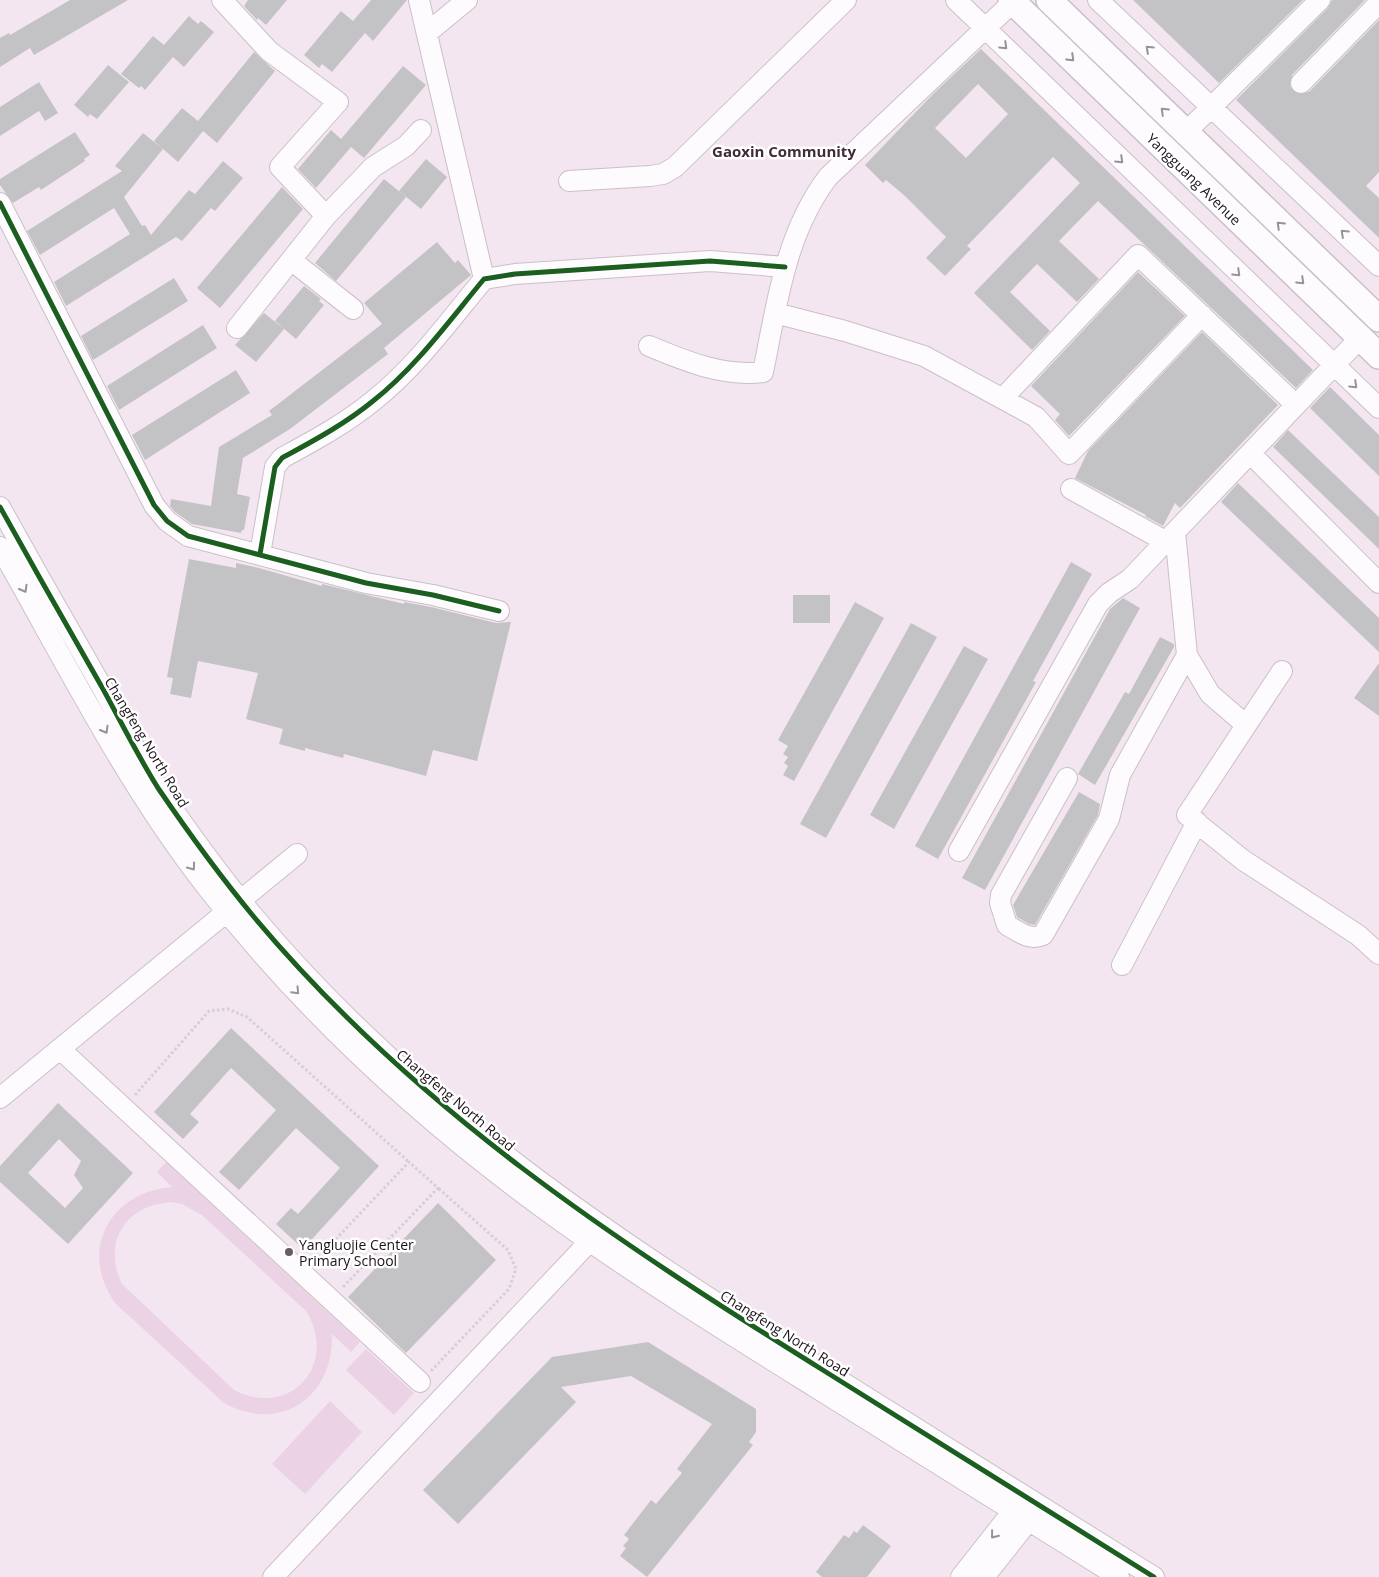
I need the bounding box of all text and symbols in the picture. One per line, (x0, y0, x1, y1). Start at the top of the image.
one-way arrow (998, 40, 1007, 49)
one-way arrow (1146, 46, 1155, 55)
one-way arrow (1065, 53, 1074, 62)
one-way arrow (1160, 108, 1169, 117)
street label: Yangguang Avenue (1143, 129, 1245, 229)
district label: Gaoxin Community (712, 141, 856, 161)
one-way arrow (1114, 154, 1123, 163)
one-way arrow (1277, 222, 1286, 231)
one-way arrow (1341, 229, 1350, 238)
one-way arrow (1231, 267, 1240, 276)
one-way arrow (1295, 275, 1304, 284)
one-way arrow (1349, 379, 1358, 388)
one-way arrow (18, 584, 28, 593)
street label: Changfeng North Road (100, 673, 194, 811)
one-way arrow (98, 725, 108, 734)
one-way arrow (186, 861, 195, 871)
one-way arrow (290, 986, 299, 995)
street label: Changfeng North Road (393, 1045, 519, 1155)
place label: Yangluojie Center Primary School (299, 1235, 414, 1270)
marker: Yangluojie Center Primary School (283, 1246, 295, 1258)
street label: Changfeng North Road (717, 1285, 853, 1381)
one-way arrow (991, 1529, 1000, 1538)

